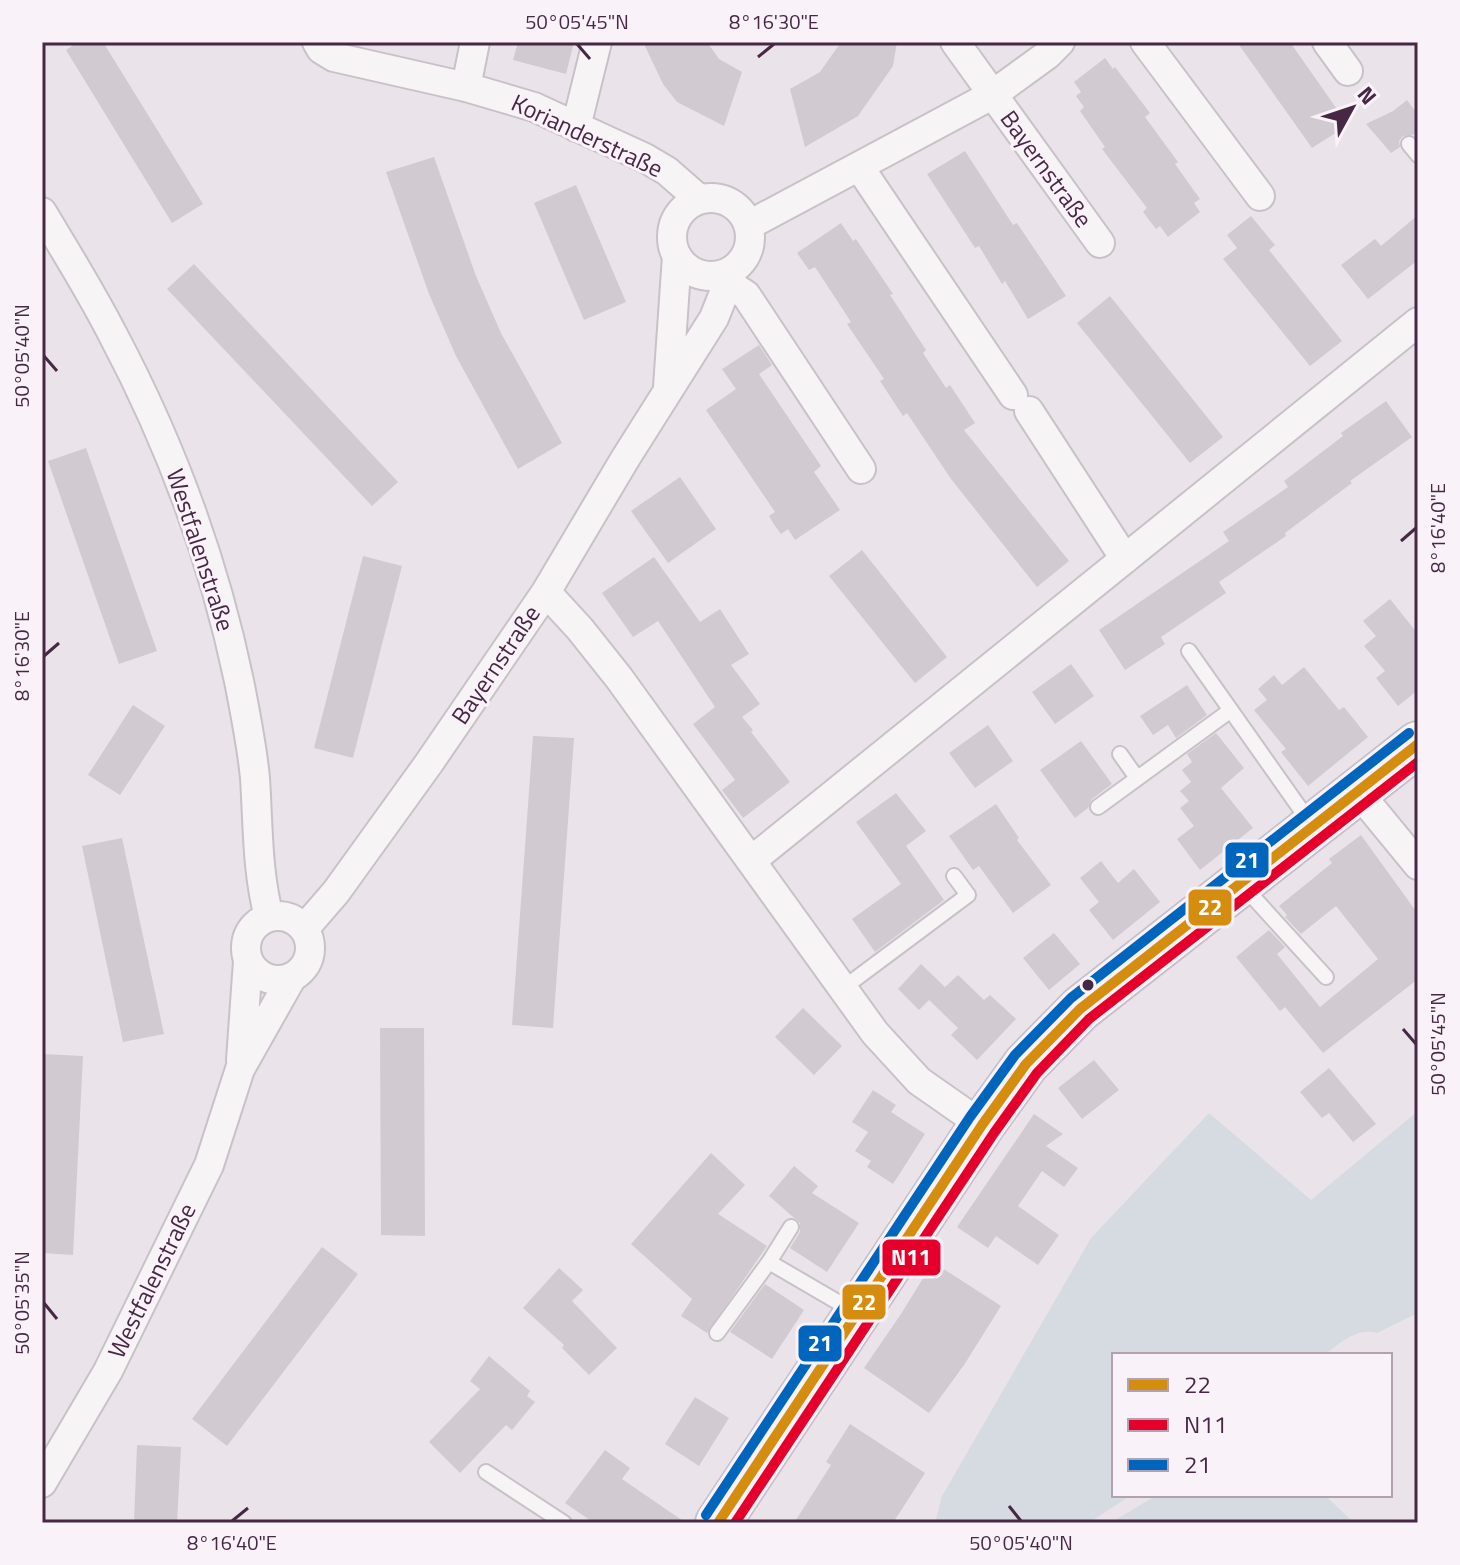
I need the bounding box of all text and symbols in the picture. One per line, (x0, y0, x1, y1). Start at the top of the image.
text: 50°05'45"N (525, 6, 629, 37)
text: 8°16'30"E (729, 6, 819, 37)
north arrow (1312, 68, 1392, 148)
text: N (1349, 78, 1385, 112)
street label: Korianderstraße (506, 84, 669, 186)
street label: Bayernstraße (992, 102, 1102, 234)
text: 50°05'40"N (6, 304, 37, 408)
street label: Westfalenstraße (158, 464, 244, 636)
text: 8°16'40"E (1422, 483, 1453, 573)
street label: Bayernstraße (442, 598, 548, 731)
text: 8°16'30"E (6, 611, 37, 701)
line badge: 21 (1224, 841, 1270, 879)
text: 21 (1235, 843, 1259, 877)
line badge: 22 (1187, 888, 1233, 927)
text: 22 (1198, 890, 1222, 924)
unlabelled marker (1080, 977, 1096, 993)
text: 50°05'45"N (1422, 992, 1453, 1096)
street label: Westfalenstraße (98, 1197, 204, 1364)
line badge: N11 (881, 1238, 942, 1277)
text: N11 (891, 1240, 931, 1274)
text: 50°05'35"N (6, 1251, 37, 1355)
line badge: 22 (841, 1283, 887, 1321)
text: 22 (852, 1285, 876, 1319)
line badge: 21 (797, 1324, 843, 1363)
text: 21 (808, 1326, 832, 1360)
legend (1112, 1353, 1392, 1497)
text: 22 (1184, 1366, 1211, 1402)
text: N11 (1184, 1406, 1227, 1442)
text: 21 (1184, 1446, 1211, 1482)
text: 8°16'40"E (187, 1527, 277, 1558)
text: 50°05'40"N (969, 1527, 1073, 1558)

